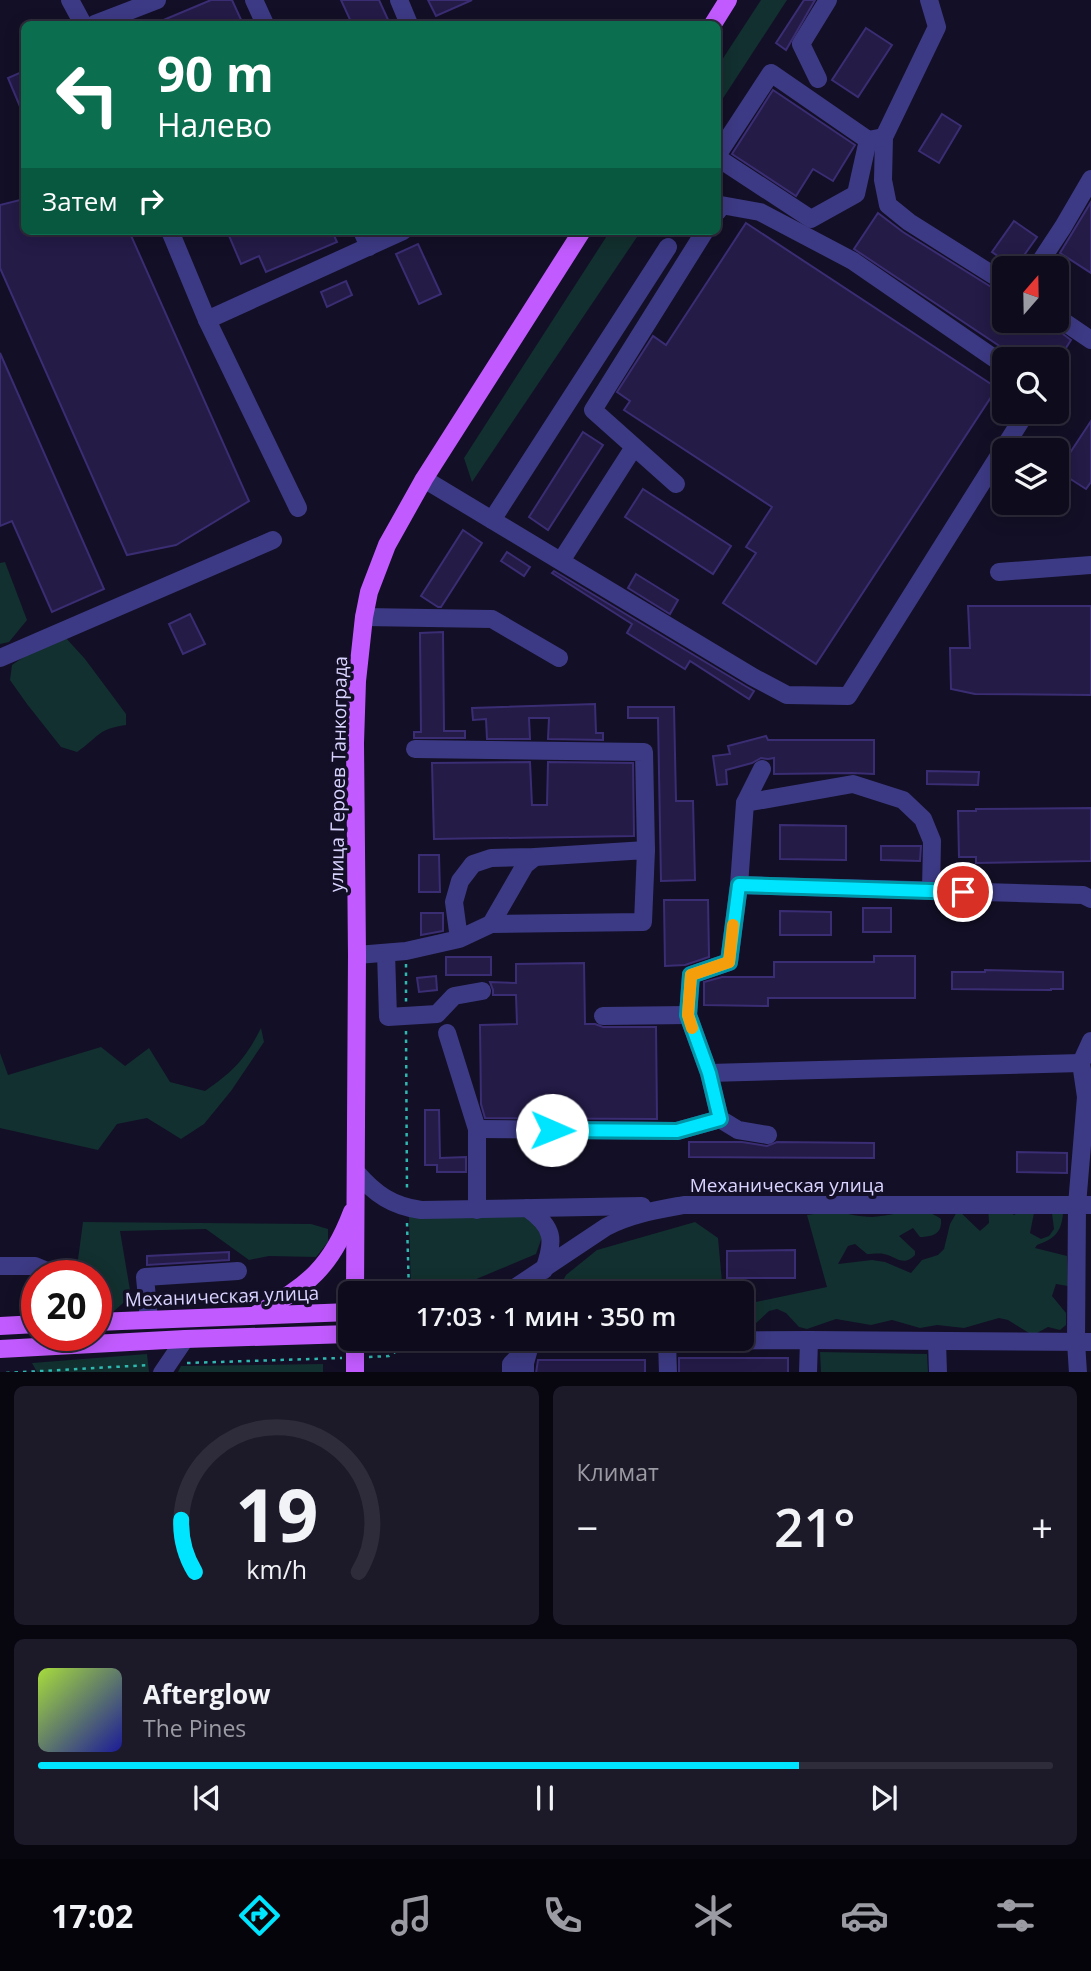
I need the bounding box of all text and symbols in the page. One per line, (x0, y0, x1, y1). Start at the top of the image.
text: 90 m (157, 40, 274, 106)
icon: left (42, 49, 133, 140)
text: Налево (157, 103, 272, 146)
icon: right (132, 182, 170, 220)
text: Затем (42, 183, 118, 219)
north arrow (992, 256, 1069, 332)
map controls (992, 256, 1069, 515)
button: search (992, 347, 1069, 424)
button: layers (992, 438, 1069, 515)
street label: улица Героев Танкограда (323, 656, 353, 892)
pin (933, 862, 993, 922)
icon: arrive (944, 873, 982, 911)
position arrow (515, 1093, 589, 1167)
street label: Механическая улица (690, 1172, 884, 1198)
speed limit sign: 20 (21, 1260, 112, 1351)
street label: Механическая улица (124, 1280, 320, 1312)
text: 17:03 · 1 мин · 350 m (416, 1298, 676, 1334)
text: Климат (577, 1456, 659, 1488)
text: 19 (235, 1464, 318, 1563)
text: 21° (774, 1491, 856, 1562)
text: − (577, 1501, 598, 1553)
text: + (1031, 1501, 1053, 1553)
text: km/h (246, 1551, 307, 1585)
text: Afterglow (143, 1676, 270, 1712)
text: The Pines (143, 1712, 246, 1744)
icon: previous (188, 1779, 226, 1817)
icon: pause (526, 1779, 564, 1817)
icon: next (865, 1779, 903, 1817)
icon: directions (235, 1891, 284, 1940)
icon: music (387, 1891, 436, 1940)
icon: phone (538, 1891, 587, 1940)
icon: climate (689, 1891, 738, 1940)
icon: car (840, 1891, 889, 1940)
icon: filters (991, 1891, 1040, 1940)
text: 17:02 (51, 1894, 133, 1937)

